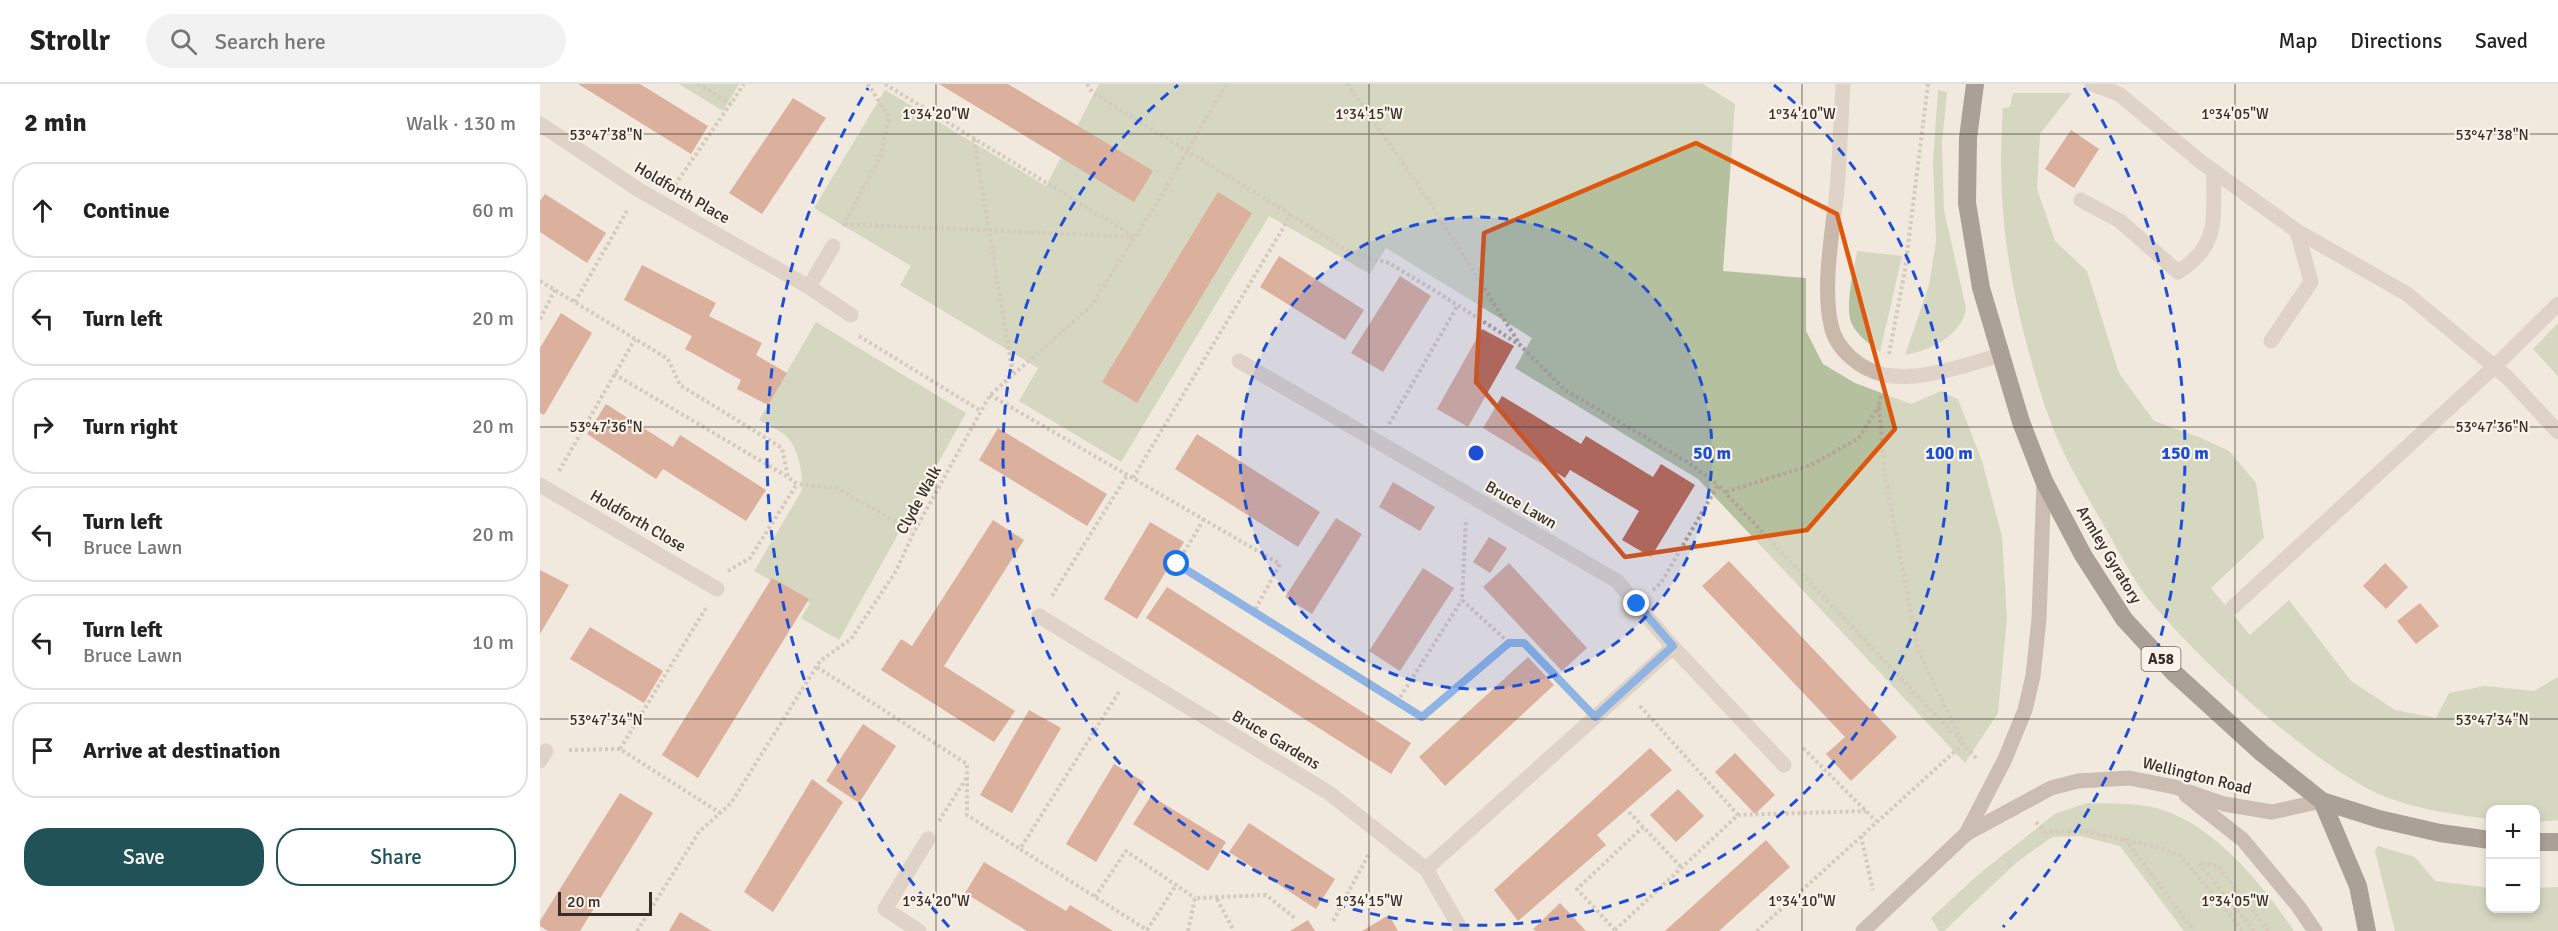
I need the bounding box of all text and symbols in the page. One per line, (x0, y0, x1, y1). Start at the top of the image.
search box (146, 14, 566, 68)
text: Strollr (30, 24, 110, 58)
icon: search (167, 25, 200, 58)
text: Search here (215, 28, 326, 55)
text: Map (2279, 28, 2317, 54)
text: Directions (2350, 28, 2442, 54)
text: Saved (2475, 28, 2528, 54)
text: 1°34'20"W (902, 105, 970, 123)
text: 1°34'15"W (1335, 105, 1403, 123)
text: 1°34'10"W (1768, 105, 1836, 123)
text: 1°34'05"W (2201, 105, 2269, 123)
text: 2 min (24, 107, 87, 139)
text: Walk · 130 m (406, 111, 516, 136)
text: 53°47'38"N (569, 126, 643, 144)
text: 53°47'38"N (2455, 126, 2529, 144)
street label: Holdforth Place (631, 158, 733, 228)
icon: ahead (26, 194, 59, 227)
text: Continue (83, 197, 170, 224)
text: 60 m (472, 198, 514, 223)
icon: left (26, 302, 59, 335)
text: Turn left (83, 305, 163, 332)
text: 20 m (472, 306, 514, 331)
icon: right (26, 410, 59, 443)
text: Turn right (83, 413, 178, 440)
text: 20 m (472, 414, 514, 439)
text: 53°47'36"N (569, 418, 643, 436)
text: 53°47'36"N (2455, 418, 2529, 436)
text: 50 m (1693, 442, 1731, 464)
text: 100 m (1925, 442, 1973, 464)
text: 150 m (2161, 442, 2209, 464)
centre of rings (1466, 443, 1486, 463)
street label: Clyde Walk (892, 462, 946, 538)
street label: Bruce Lawn (1482, 476, 1560, 534)
street label: Holdforth Close (587, 486, 689, 556)
street label: Armley Gyratory (2072, 502, 2146, 608)
text: Turn left (83, 508, 163, 535)
icon: left (26, 518, 59, 551)
text: 20 m (472, 522, 514, 547)
text: Bruce Lawn (83, 535, 182, 560)
route start (1163, 550, 1189, 576)
route end (1623, 590, 1649, 616)
text: Turn left (83, 616, 163, 643)
icon: left (26, 626, 59, 659)
text: 10 m (472, 630, 514, 655)
text: Bruce Lawn (83, 643, 182, 668)
road number: A58 (2142, 647, 2180, 671)
street label: Bruce Gardens (1228, 706, 1324, 774)
text: 53°47'34"N (569, 711, 643, 729)
text: 53°47'34"N (2455, 711, 2529, 729)
icon: arrive (26, 734, 59, 767)
text: Arrive at destination (83, 737, 280, 764)
street label: Wellington Road (2140, 753, 2254, 799)
map controls (2486, 805, 2540, 913)
button: + (2486, 805, 2540, 859)
button: Save (24, 828, 264, 886)
button: Share (276, 828, 516, 886)
button: − (2486, 859, 2540, 913)
scale bar (558, 889, 652, 916)
text: 20 m (567, 892, 601, 912)
text: 1°34'20"W (902, 892, 970, 910)
text: 1°34'15"W (1335, 892, 1403, 910)
text: 1°34'10"W (1768, 892, 1836, 910)
text: 1°34'05"W (2201, 892, 2269, 910)

